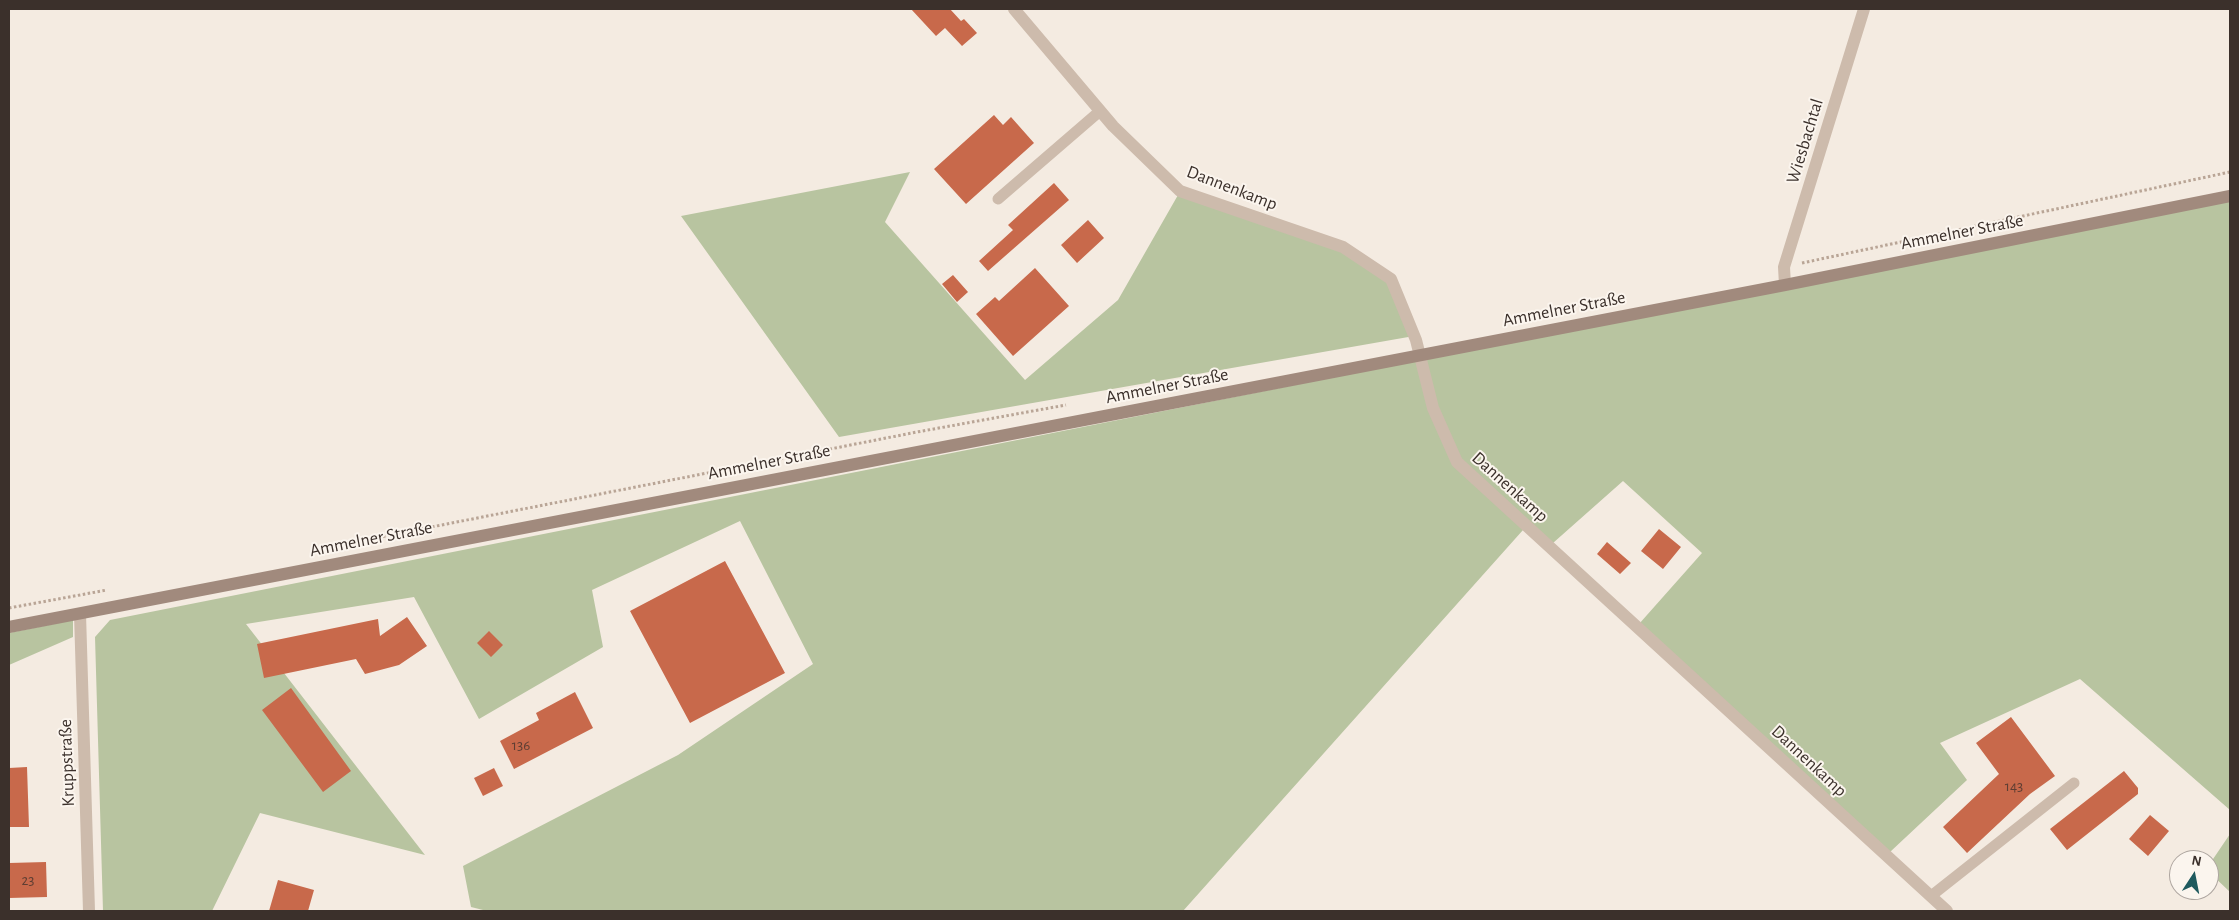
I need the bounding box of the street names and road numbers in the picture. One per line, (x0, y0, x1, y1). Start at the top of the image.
street label: Wiesbachtal (1782, 96, 1828, 186)
street label: Dannenkamp (1184, 161, 1280, 215)
street label: Ammelner Straße (1899, 210, 2025, 254)
street label: Ammelner Straße (1501, 287, 1627, 331)
street label: Ammelner Straße (1104, 364, 1230, 408)
street label: Ammelner Straße (706, 440, 832, 484)
street label: Dannenkamp (1467, 447, 1553, 527)
street label: Ammelner Straße (308, 517, 434, 561)
street label: Kruppstraße (55, 719, 79, 807)
street label: Dannenkamp (1767, 721, 1851, 801)

